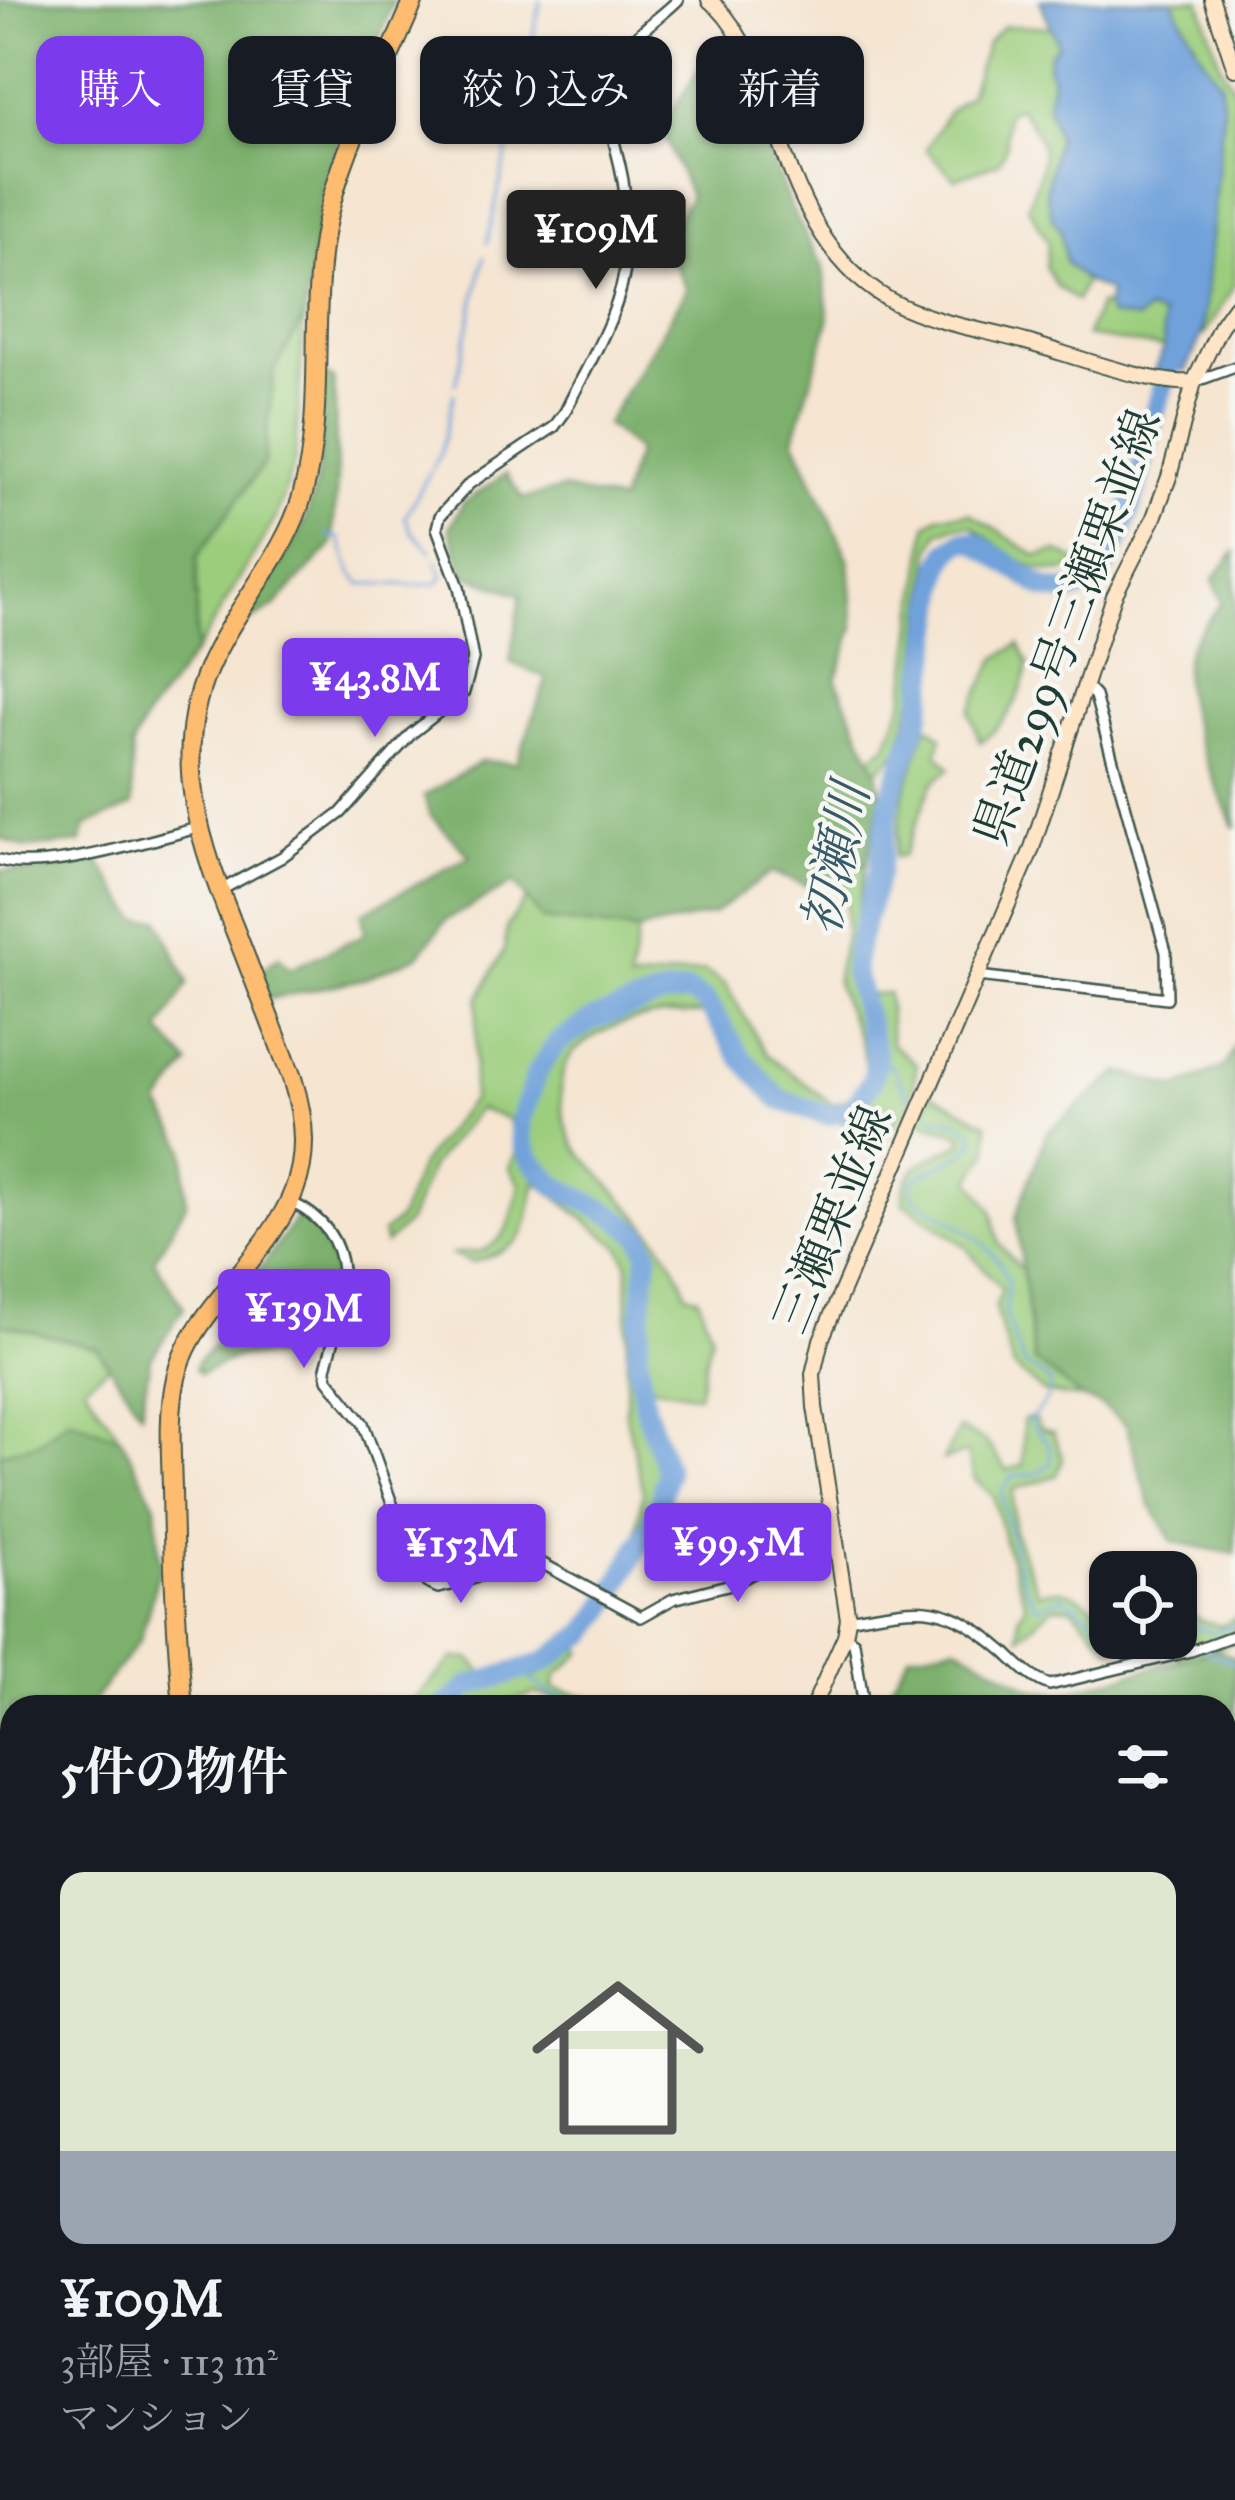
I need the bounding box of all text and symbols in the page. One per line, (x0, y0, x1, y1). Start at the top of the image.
chip: 購入 (36, 36, 204, 144)
chip: 賃貸 (228, 36, 396, 144)
chip: 絞り込み (420, 36, 672, 144)
chip: 新着 (696, 36, 864, 144)
pin: ¥109M (512, 190, 680, 292)
text: ¥109M (534, 205, 658, 253)
street label: 県道299号三瀬栗並線 (961, 401, 1173, 853)
pin: ¥43.8M (277, 638, 473, 740)
text: ¥43.8M (309, 653, 441, 701)
water label: 初瀬川 (790, 773, 883, 940)
street label: 三瀬栗並線 (760, 1097, 904, 1341)
pin: ¥139M (220, 1269, 388, 1371)
text: ¥139M (245, 1284, 363, 1332)
pin: ¥99.5M (640, 1503, 836, 1605)
pin: ¥153M (377, 1504, 545, 1606)
text: ¥99.5M (671, 1518, 805, 1566)
text: ¥153M (404, 1519, 518, 1567)
map controls (1089, 1551, 1197, 1659)
button: locate (1089, 1551, 1197, 1659)
icon: filters (1110, 1734, 1176, 1800)
text: 5件の物件 (60, 1741, 288, 1803)
icon: home (510, 1950, 726, 2166)
text: ¥109M (60, 2268, 223, 2330)
text: 3部屋 · 113 m² (60, 2338, 278, 2386)
text: マンション (60, 2394, 253, 2442)

